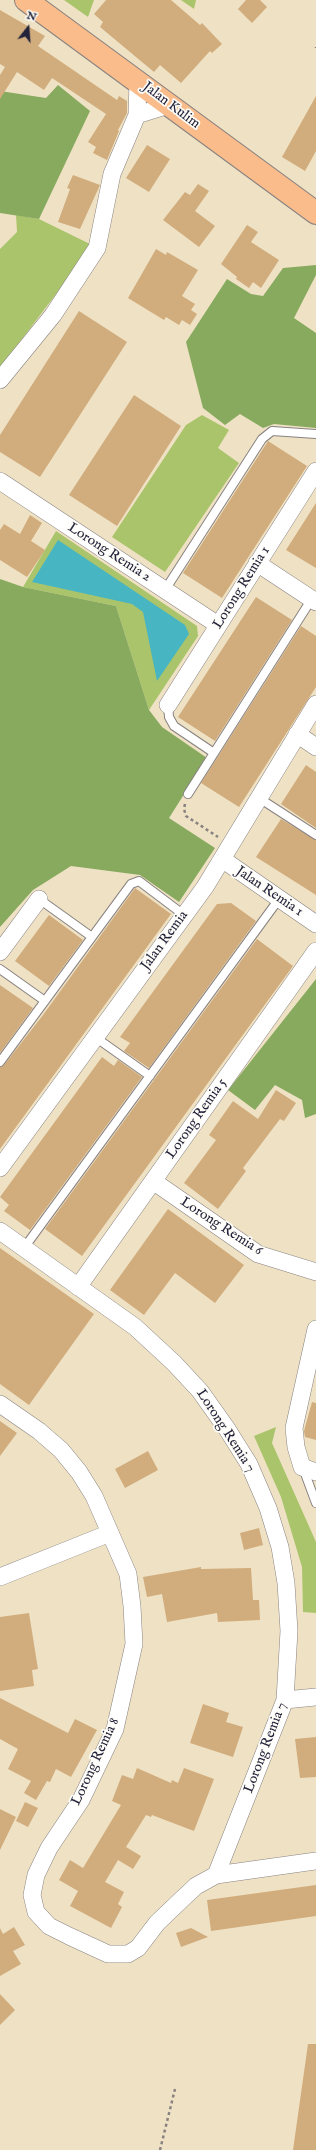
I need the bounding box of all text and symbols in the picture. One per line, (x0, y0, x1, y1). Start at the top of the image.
north arrow (8, 8, 48, 48)
text: N (25, 8, 38, 25)
street label: Jalan Kulim (139, 79, 203, 133)
street label: Lorong Remia 2 (64, 520, 154, 586)
street label: Lorong Remia 1 (210, 544, 274, 632)
street label: Jalan Remia 1 (232, 863, 306, 921)
street label: Jalan Remia (138, 908, 192, 974)
street label: Lorong Remia 5 (163, 1076, 231, 1162)
street label: Lorong Remia 6 (177, 1194, 265, 1260)
street label: Lorong Remia 7 (192, 1386, 258, 1476)
street label: Lorong Remia 7 (241, 1700, 291, 1796)
street label: Lorong Remia 8 (68, 1716, 124, 1808)

